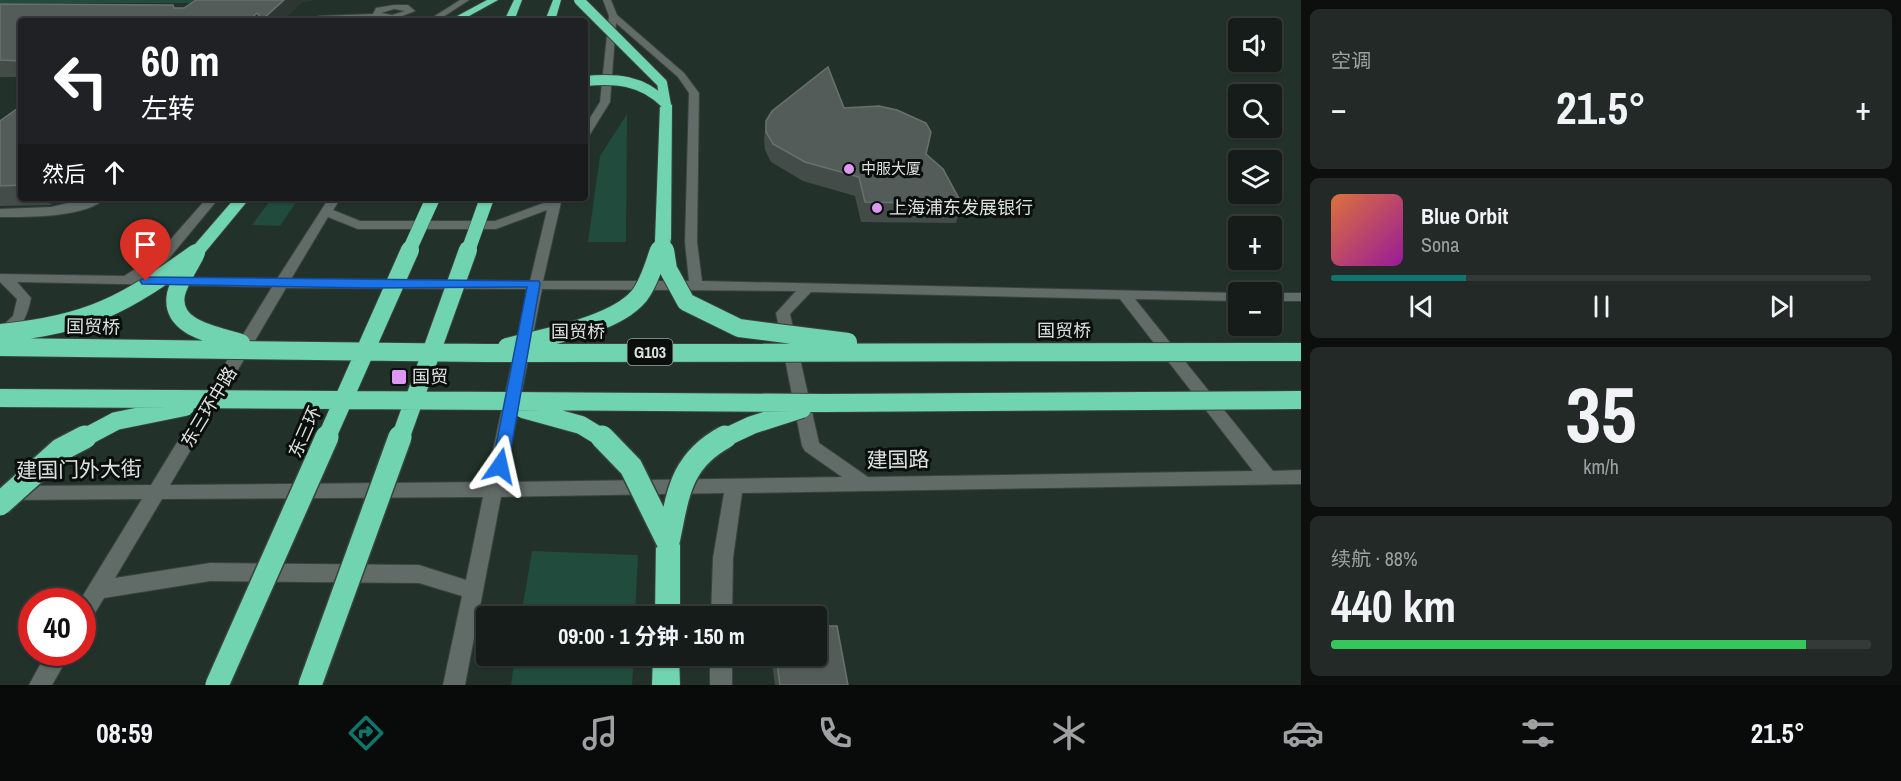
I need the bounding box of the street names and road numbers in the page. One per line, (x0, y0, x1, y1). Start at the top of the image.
street label: 国贸桥 (66, 314, 120, 339)
street label: 国贸桥 (1037, 318, 1091, 343)
street label: 国贸桥 (551, 319, 605, 344)
road number: G103 (628, 339, 672, 365)
street label: 东三环中路 (175, 362, 242, 452)
street label: 东三环 (282, 402, 327, 462)
street label: 建国路 (866, 444, 930, 475)
street label: 建国门外大街 (16, 454, 142, 485)

